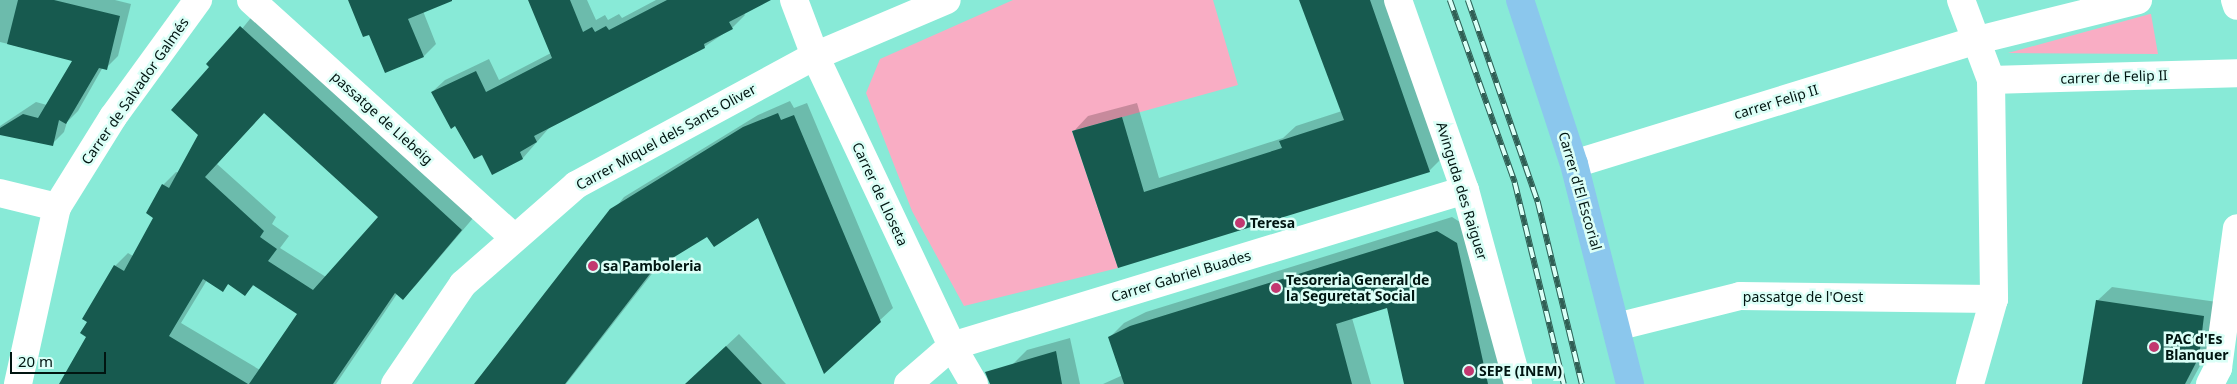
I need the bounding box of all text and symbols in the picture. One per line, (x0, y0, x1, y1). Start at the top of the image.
street label: Carrer de Salvador Galmés (78, 14, 192, 168)
street label: carrer de Felip II (2060, 67, 2168, 87)
street label: passatge de Llebeig (328, 68, 436, 168)
street label: Carrer Miquel dels Sants Oliver (573, 80, 759, 194)
street label: carrer Felip II (1732, 81, 1820, 123)
street label: Avinguda des Raiguer (1433, 120, 1491, 262)
street label: Carrer d'El Escorial (1555, 130, 1605, 252)
street label: Carrer de Lloseta (849, 140, 911, 248)
place label: Teresa (1250, 215, 1295, 231)
marker: Teresa (1234, 217, 1246, 229)
street label: Carrer Gabriel Buades (1109, 247, 1253, 305)
place label: sa Pamboleria (603, 258, 702, 274)
marker: sa Pamboleria (587, 260, 599, 272)
place label: Tesoreria General de la Seguretat Social (1286, 272, 1429, 304)
marker: Tesoreria General de la Seguretat Social (1270, 282, 1282, 294)
street label: passatge de l'Oest (1743, 289, 1863, 305)
place label: PAC d'Es Blanquer (2165, 331, 2229, 364)
marker: PAC d'Es Blanquer (2147, 340, 2161, 354)
scale bar (12, 342, 109, 374)
text: 20 m (18, 351, 53, 371)
place label: SEPE (INEM) (1479, 363, 1562, 379)
marker: SEPE (INEM) (1463, 365, 1475, 377)

